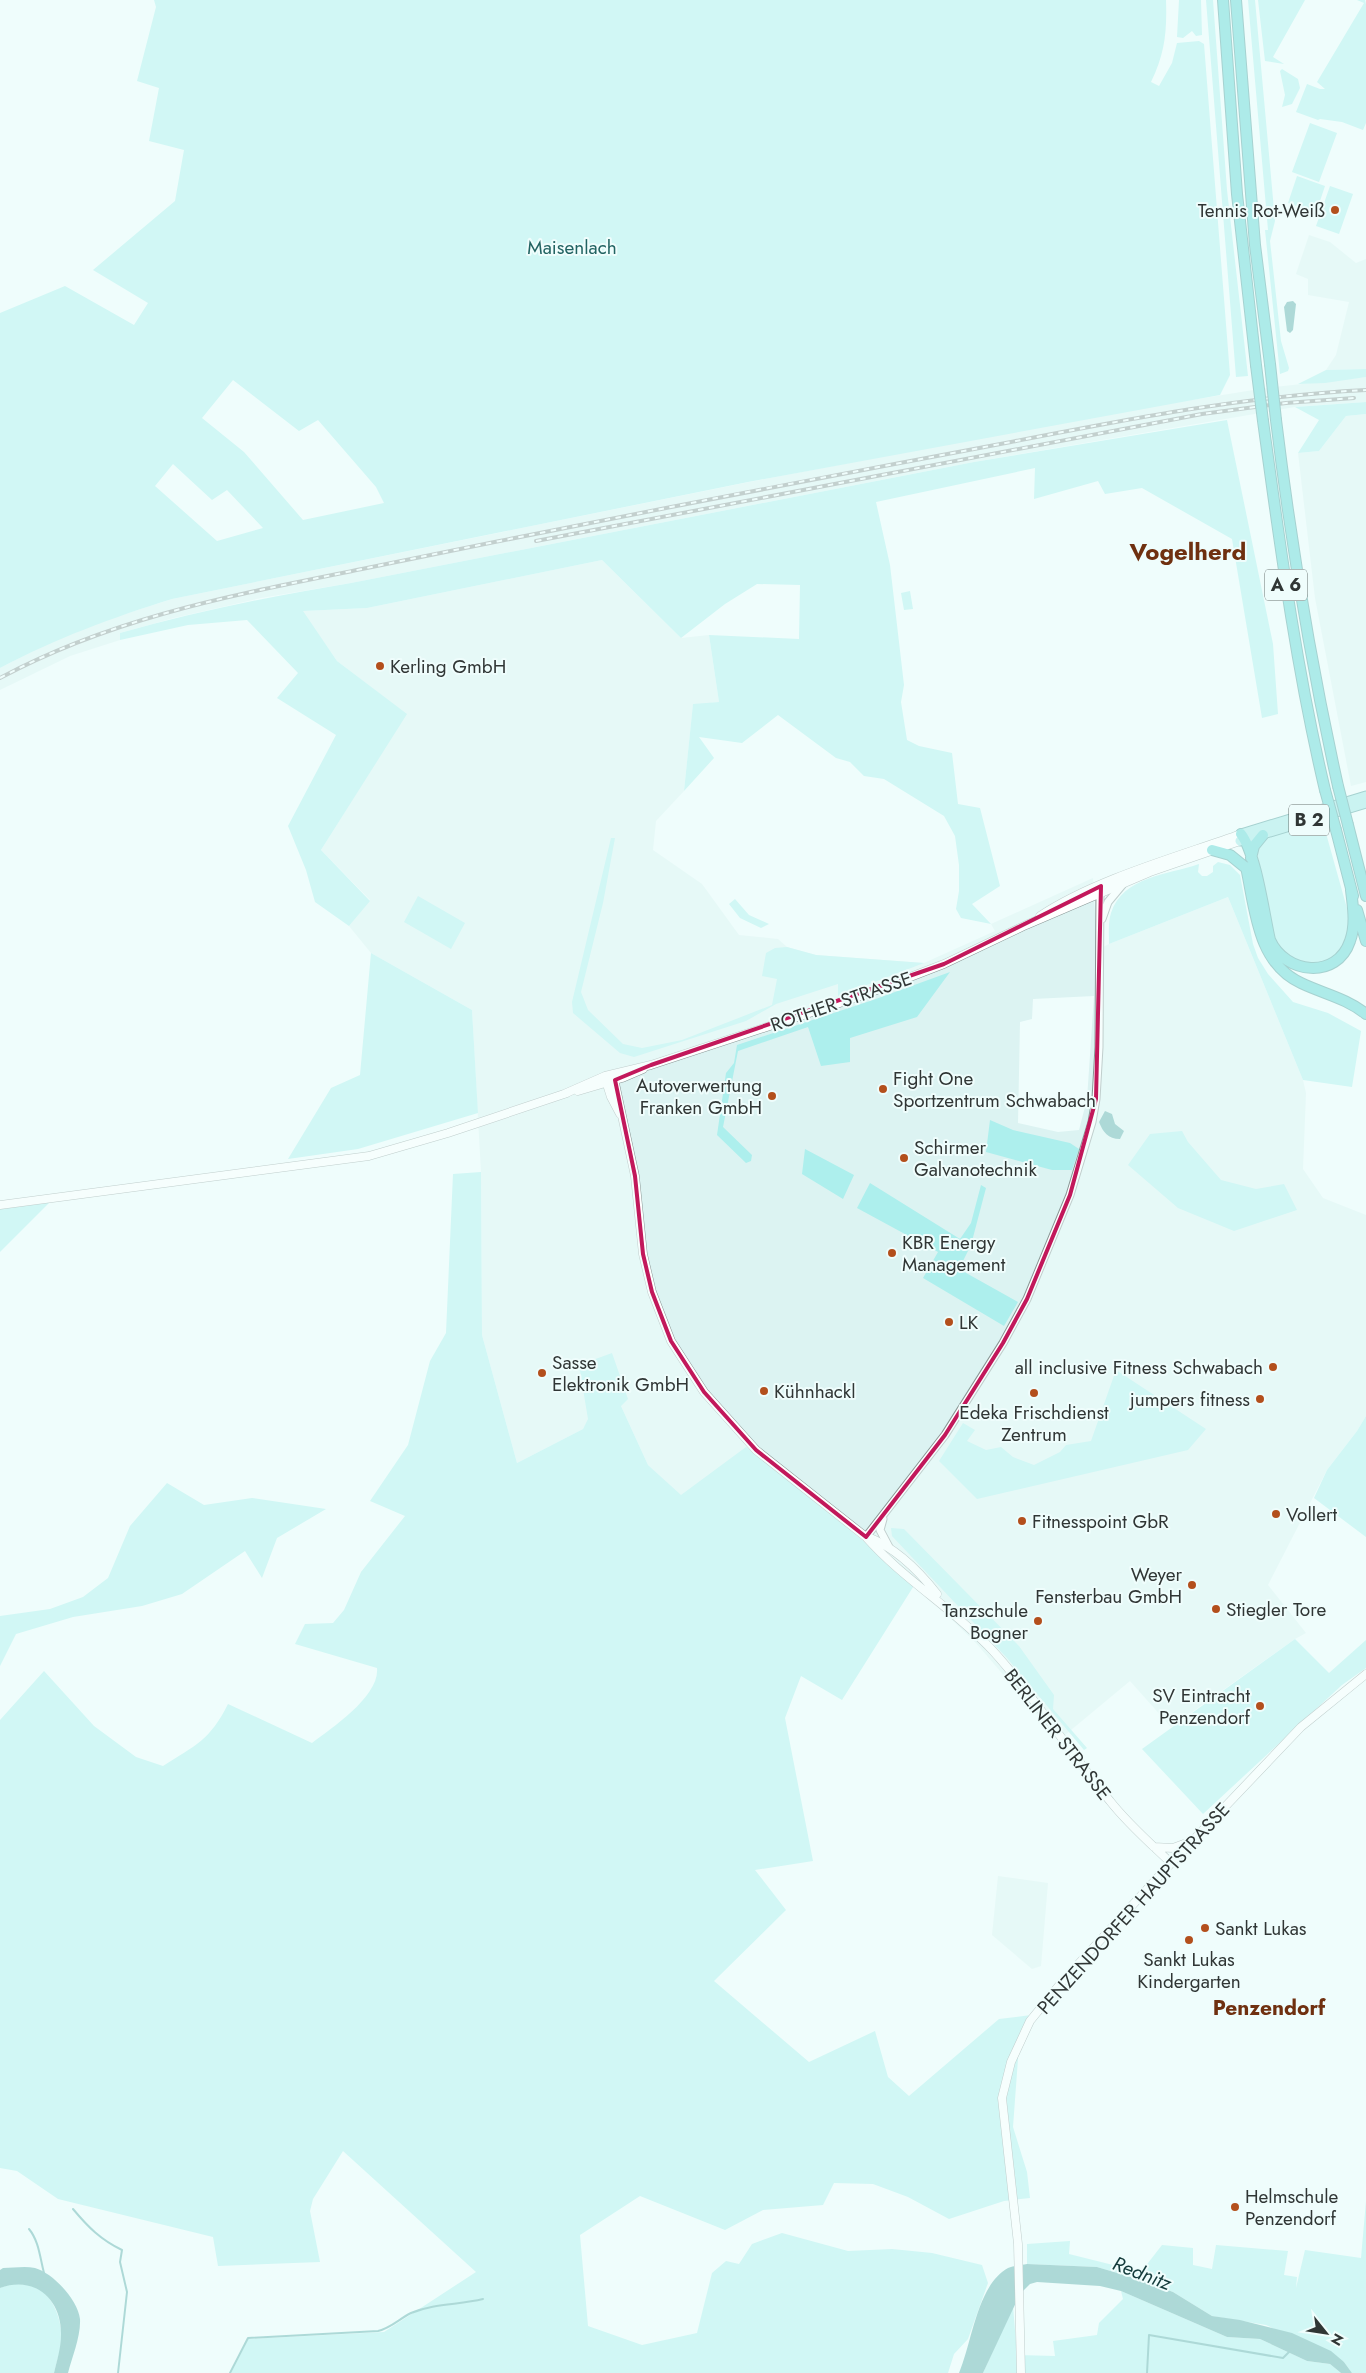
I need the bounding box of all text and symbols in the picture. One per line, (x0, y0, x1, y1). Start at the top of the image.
place label: Tennis Rot-Weiß (1198, 197, 1325, 224)
marker: Tennis Rot-Weiß (1329, 204, 1341, 216)
park label: Maisenlach (527, 234, 617, 261)
district label: Vogelherd (1129, 534, 1246, 569)
road number: A 6 (1265, 570, 1307, 600)
place label: Kerling GmbH (390, 653, 506, 680)
marker: Kerling GmbH (374, 660, 386, 672)
road number: B 2 (1289, 804, 1329, 836)
street label: ROTHER STRASSE (767, 965, 916, 1038)
place label: Fight One Sportzentrum Schwabach (893, 1065, 1096, 1114)
place label: Autoverwertung Franken GmbH (636, 1072, 762, 1121)
marker: Fight One Sportzentrum Schwabach (877, 1083, 889, 1095)
marker: Autoverwertung Franken GmbH (766, 1090, 778, 1102)
place label: Schirmer Galvanotechnik (914, 1134, 1037, 1183)
marker: Schirmer Galvanotechnik (898, 1152, 910, 1164)
place label: KBR Energy Management (902, 1229, 1006, 1278)
marker: KBR Energy Management (886, 1247, 898, 1259)
place label: LK (959, 1309, 979, 1336)
marker: LK (943, 1316, 955, 1328)
place label: Sasse Elektronik GmbH (552, 1349, 689, 1398)
place label: all inclusive Fitness Schwabach (1015, 1354, 1263, 1381)
marker: all inclusive Fitness Schwabach (1267, 1361, 1279, 1373)
marker: Sasse Elektronik GmbH (536, 1367, 548, 1379)
place label: Kühnhackl (774, 1378, 856, 1405)
marker: Kühnhackl (758, 1385, 770, 1397)
place label: jumpers fitness (1128, 1386, 1250, 1413)
marker: Edeka Frischdienst Zentrum (1028, 1387, 1040, 1399)
marker: jumpers fitness (1254, 1393, 1266, 1405)
place label: Edeka Frischdienst Zentrum (959, 1399, 1109, 1448)
place label: Vollert (1286, 1501, 1337, 1528)
place label: Fitnesspoint GbR (1032, 1508, 1169, 1535)
marker: Vollert (1270, 1508, 1282, 1520)
marker: Fitnesspoint GbR (1016, 1515, 1028, 1527)
place label: Weyer Fensterbau GmbH (1035, 1561, 1182, 1610)
marker: Weyer Fensterbau GmbH (1186, 1579, 1198, 1591)
place label: Stiegler Tore (1226, 1596, 1326, 1623)
place label: Tanzschule Bogner (942, 1597, 1028, 1646)
marker: Stiegler Tore (1210, 1603, 1222, 1615)
marker: Tanzschule Bogner (1032, 1615, 1044, 1627)
street label: BERLINER STRASSE (998, 1663, 1118, 1806)
place label: SV Eintracht Penzendorf (1152, 1682, 1251, 1731)
marker: SV Eintracht Penzendorf (1254, 1700, 1266, 1712)
street label: PENZENDORFER HAUPTSTRASSE (1031, 1797, 1236, 2020)
place label: Sankt Lukas (1215, 1915, 1307, 1942)
marker: Sankt Lukas (1199, 1922, 1211, 1934)
marker: Sankt Lukas Kindergarten (1183, 1934, 1195, 1946)
place label: Sankt Lukas Kindergarten (1137, 1946, 1241, 1995)
district label: Penzendorf (1213, 1993, 1326, 2023)
place label: Helmschule Penzendorf (1245, 2183, 1339, 2232)
marker: Helmschule Penzendorf (1229, 2201, 1241, 2213)
water label: Rednitz (1108, 2249, 1176, 2298)
north arrow (1301, 2308, 1351, 2358)
text: N (1326, 2330, 1349, 2349)

